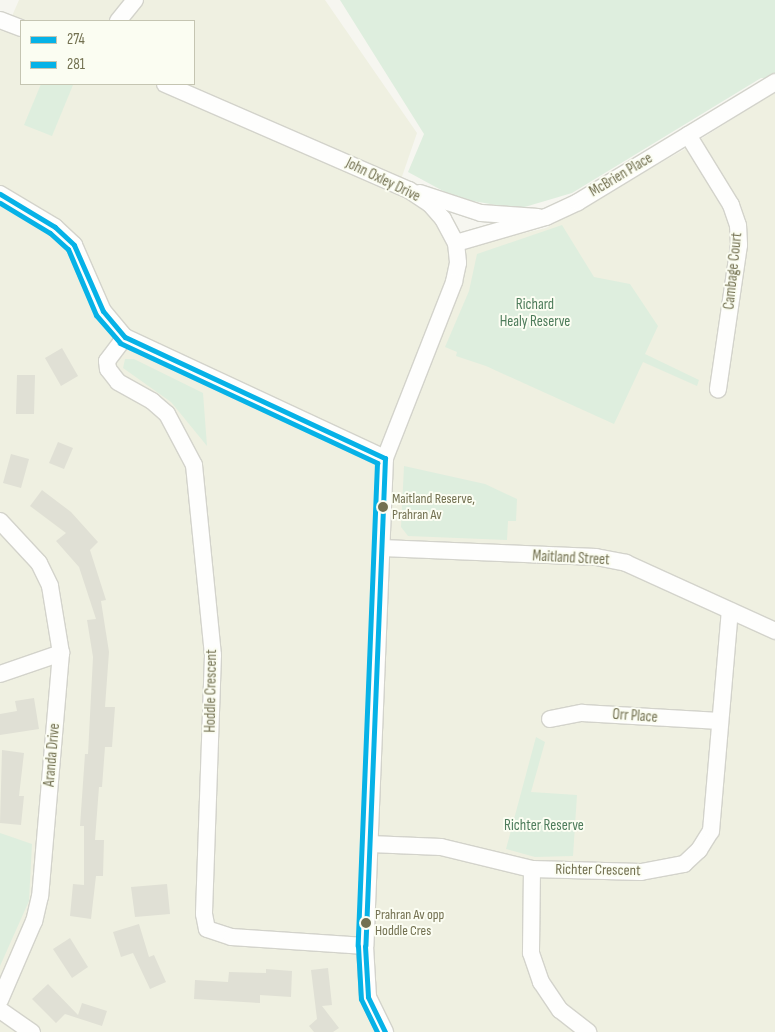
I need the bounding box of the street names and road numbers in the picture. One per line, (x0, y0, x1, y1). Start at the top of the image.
street label: McBrien Place (586, 149, 656, 201)
street label: John Oxley Drive (343, 154, 423, 206)
street label: Cambage Court (720, 232, 746, 310)
street label: Maitland Street (532, 547, 610, 569)
street label: Hoddle Crescent (201, 649, 221, 733)
street label: Orr Place (612, 705, 658, 727)
street label: Aranda Drive (40, 723, 64, 787)
street label: Richter Crescent (555, 860, 641, 880)

